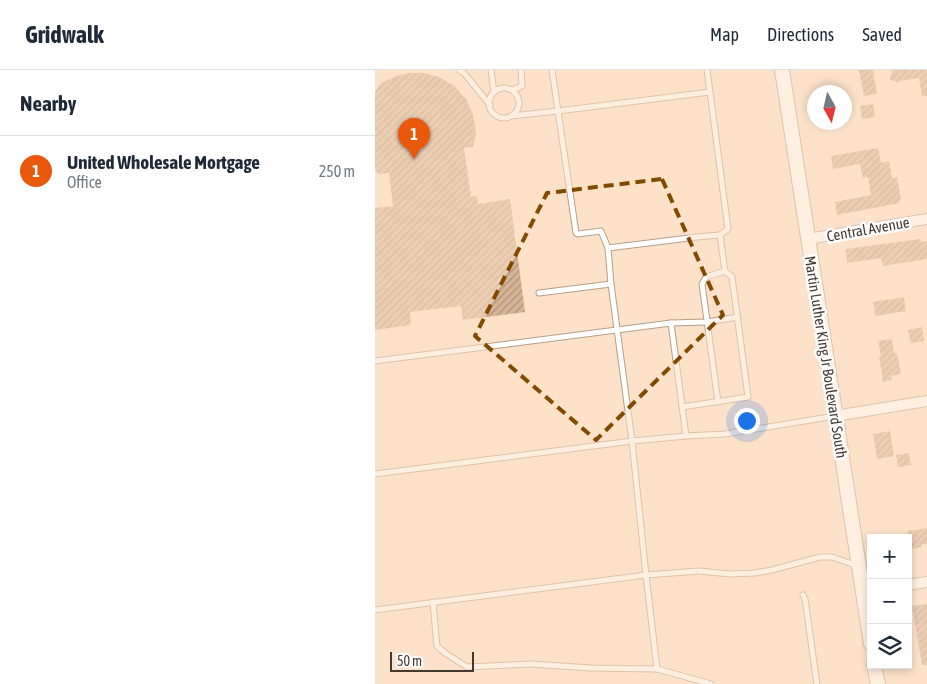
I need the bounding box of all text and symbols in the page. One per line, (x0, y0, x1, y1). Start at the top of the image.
text: Gridwalk (25, 21, 104, 48)
text: Map (710, 24, 739, 45)
text: Directions (767, 24, 834, 45)
text: Saved (862, 24, 902, 45)
north arrow (807, 85, 852, 130)
text: Nearby (20, 91, 76, 115)
pin: 1 (398, 118, 430, 159)
text: United Wholesale Mortgage (67, 151, 260, 173)
text: 1 (32, 162, 40, 180)
text: 250 m (319, 162, 355, 180)
text: Office (67, 173, 102, 191)
street label: Central Avenue (825, 213, 911, 245)
street label: Martin Luther King Jr Boulevard South (802, 254, 850, 460)
your location (734, 408, 760, 434)
map controls (867, 534, 912, 669)
button: + (867, 534, 912, 579)
button: − (867, 579, 912, 624)
button: layers (867, 624, 912, 669)
scale bar (390, 649, 474, 672)
text: 50 m (397, 653, 422, 669)

